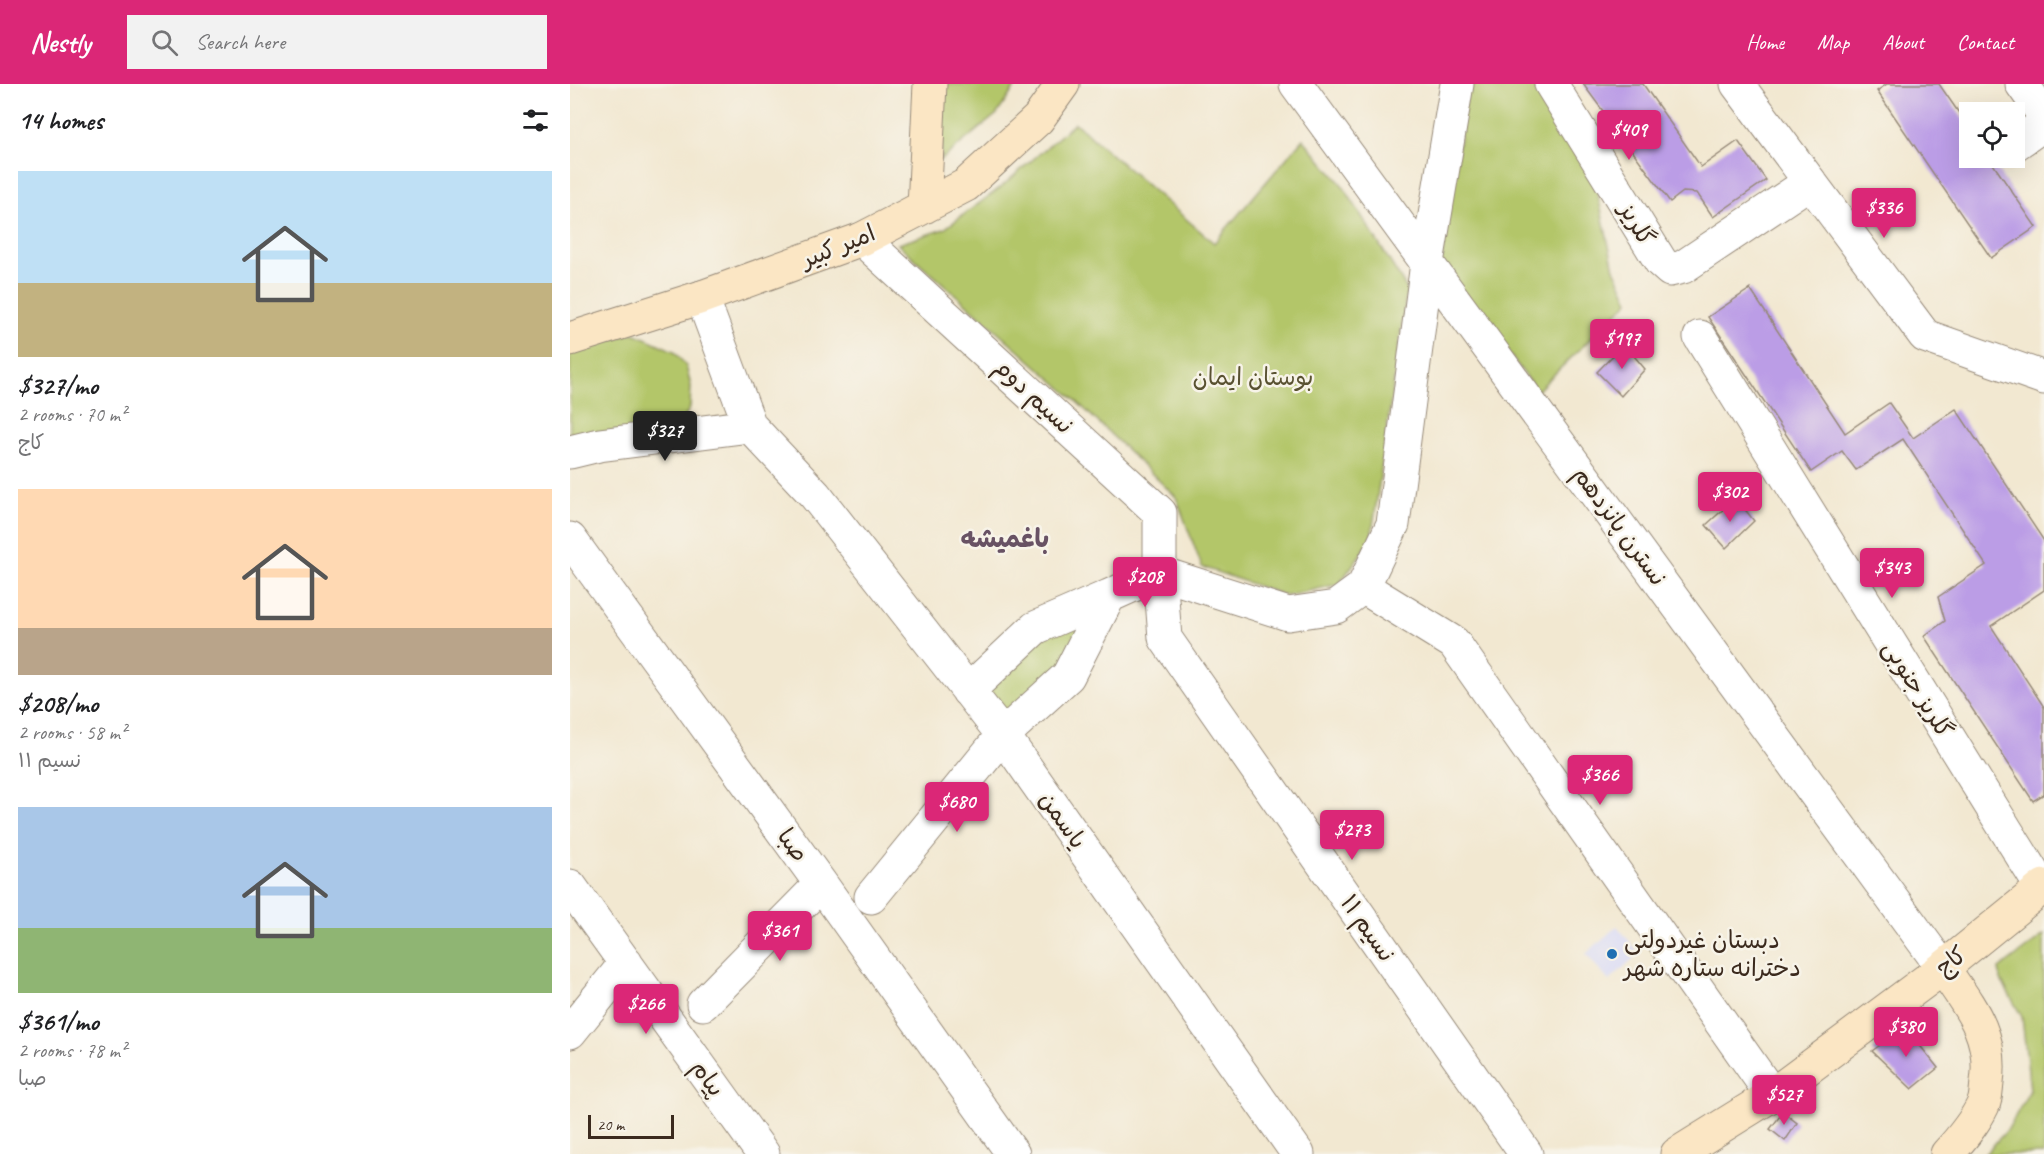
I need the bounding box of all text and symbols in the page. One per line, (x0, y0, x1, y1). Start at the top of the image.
search box (127, 15, 547, 69)
text: Nestly (30, 25, 91, 60)
icon: search (148, 26, 181, 59)
text: Search here (196, 28, 285, 56)
text: Home (1746, 29, 1784, 55)
text: Map (1817, 29, 1849, 55)
text: About (1882, 29, 1924, 55)
text: Contact (1957, 29, 2014, 55)
map controls (1959, 102, 2025, 168)
button: locate (1959, 102, 2025, 168)
text: 14 homes (18, 104, 103, 137)
icon: filters (519, 104, 552, 137)
pin: $409 (1593, 110, 1665, 161)
text: $409 (1611, 117, 1647, 142)
pin: $336 (1848, 188, 1920, 239)
street label: گلریز (1611, 195, 1661, 251)
text: $336 (1866, 195, 1902, 220)
icon: home (231, 210, 339, 318)
street label: امیر کبیر (795, 218, 880, 275)
pin: $197 (1586, 319, 1658, 370)
text: $197 (1604, 326, 1640, 351)
street label: نسیم دوم (986, 352, 1080, 443)
park label: بوستان ایمان (1192, 362, 1314, 392)
text: $327/mo (18, 369, 98, 402)
text: 2 rooms · 70 m² (18, 402, 126, 427)
pin: $327 (629, 411, 701, 462)
text: $327 (647, 418, 683, 443)
text: کاج (18, 430, 44, 455)
street label: نسترن پانزدهم (1564, 460, 1673, 593)
pin: $302 (1694, 472, 1766, 523)
text: $302 (1712, 479, 1748, 504)
district label: باغمیشه (961, 522, 1049, 555)
icon: home (231, 528, 339, 636)
pin: $343 (1856, 548, 1928, 599)
text: $343 (1874, 555, 1910, 580)
pin: $208 (1109, 557, 1181, 608)
text: $208 (1127, 564, 1163, 589)
street label: گلریز جنوبی (1875, 635, 1960, 744)
text: $208/mo (18, 687, 98, 720)
text: 2 rooms · 58 m² (18, 720, 126, 745)
text: نسیم ۱۱ (18, 748, 81, 773)
pin: $366 (1564, 755, 1636, 806)
text: $366 (1582, 762, 1618, 787)
pin: $680 (921, 782, 993, 833)
street label: یاسمن (1033, 786, 1093, 854)
text: $680 (939, 789, 975, 814)
pin: $273 (1316, 810, 1388, 861)
text: $273 (1334, 817, 1370, 842)
street label: صبا (771, 822, 815, 868)
icon: home (231, 846, 339, 954)
street label: نسیم ۱۱ (1332, 888, 1402, 969)
pin: $361 (744, 911, 816, 962)
text: $361 (762, 918, 798, 943)
place label: دبستان غیردولتی دخترانه ستاره شهر (1622, 925, 1801, 983)
street label: کاج (1929, 939, 1973, 983)
marker: دبستان غیردولتی دخترانه ستاره شهر (1605, 947, 1619, 961)
pin: $266 (610, 984, 682, 1035)
text: $266 (628, 991, 664, 1016)
text: $361/mo (18, 1005, 99, 1038)
pin: $380 (1870, 1007, 1942, 1058)
text: $380 (1888, 1014, 1924, 1039)
text: 2 rooms · 78 m² (18, 1038, 126, 1063)
street label: پیام (682, 1054, 731, 1104)
text: صبا (18, 1066, 47, 1091)
pin: $527 (1748, 1075, 1820, 1126)
text: $527 (1766, 1082, 1802, 1107)
scale bar (588, 1112, 674, 1140)
text: 20 m (597, 1115, 624, 1135)

